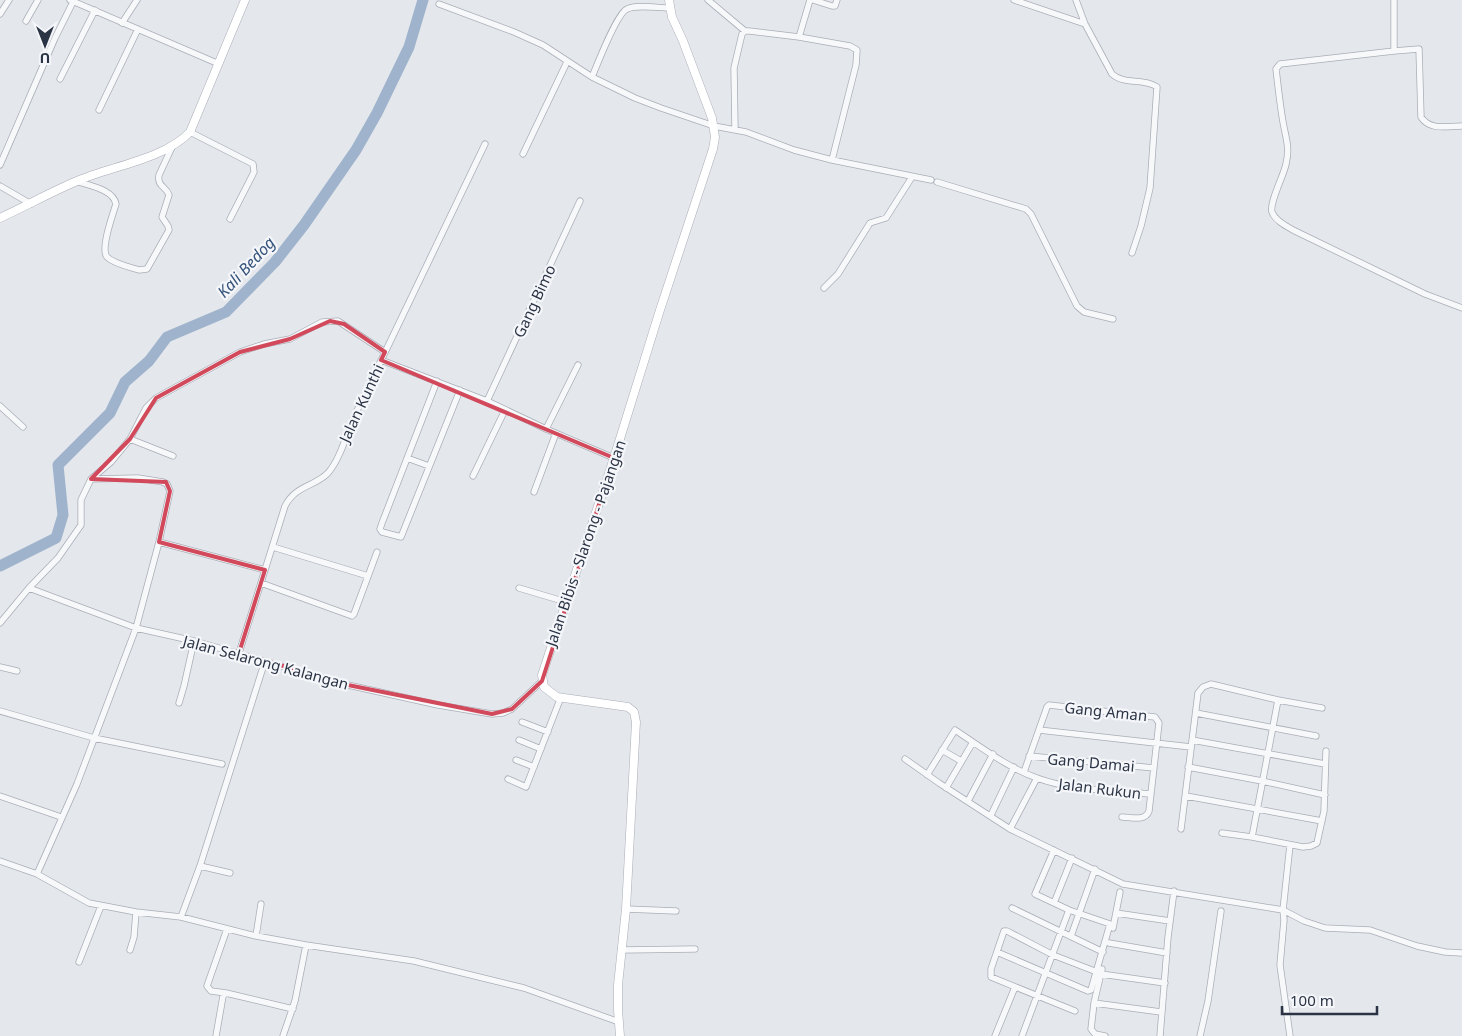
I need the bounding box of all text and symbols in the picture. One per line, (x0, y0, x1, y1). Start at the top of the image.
north arrow (20, 20, 70, 70)
text: U (40, 49, 50, 68)
water label: Kali Bedog (212, 232, 280, 302)
street label: Gang Bimo (508, 261, 560, 341)
street label: Jalan Kunthi (333, 361, 388, 447)
street label: Jalan Bibis - Slarong - Pajangan (540, 437, 630, 651)
street label: Jalan Selarong Kalangan (179, 630, 351, 694)
street label: Gang Aman (1064, 697, 1148, 725)
street label: Gang Damai (1047, 748, 1135, 776)
street label: Jalan Rukun (1056, 773, 1142, 803)
scale bar (1282, 984, 1377, 1016)
text: 100 m (1290, 990, 1334, 1010)

